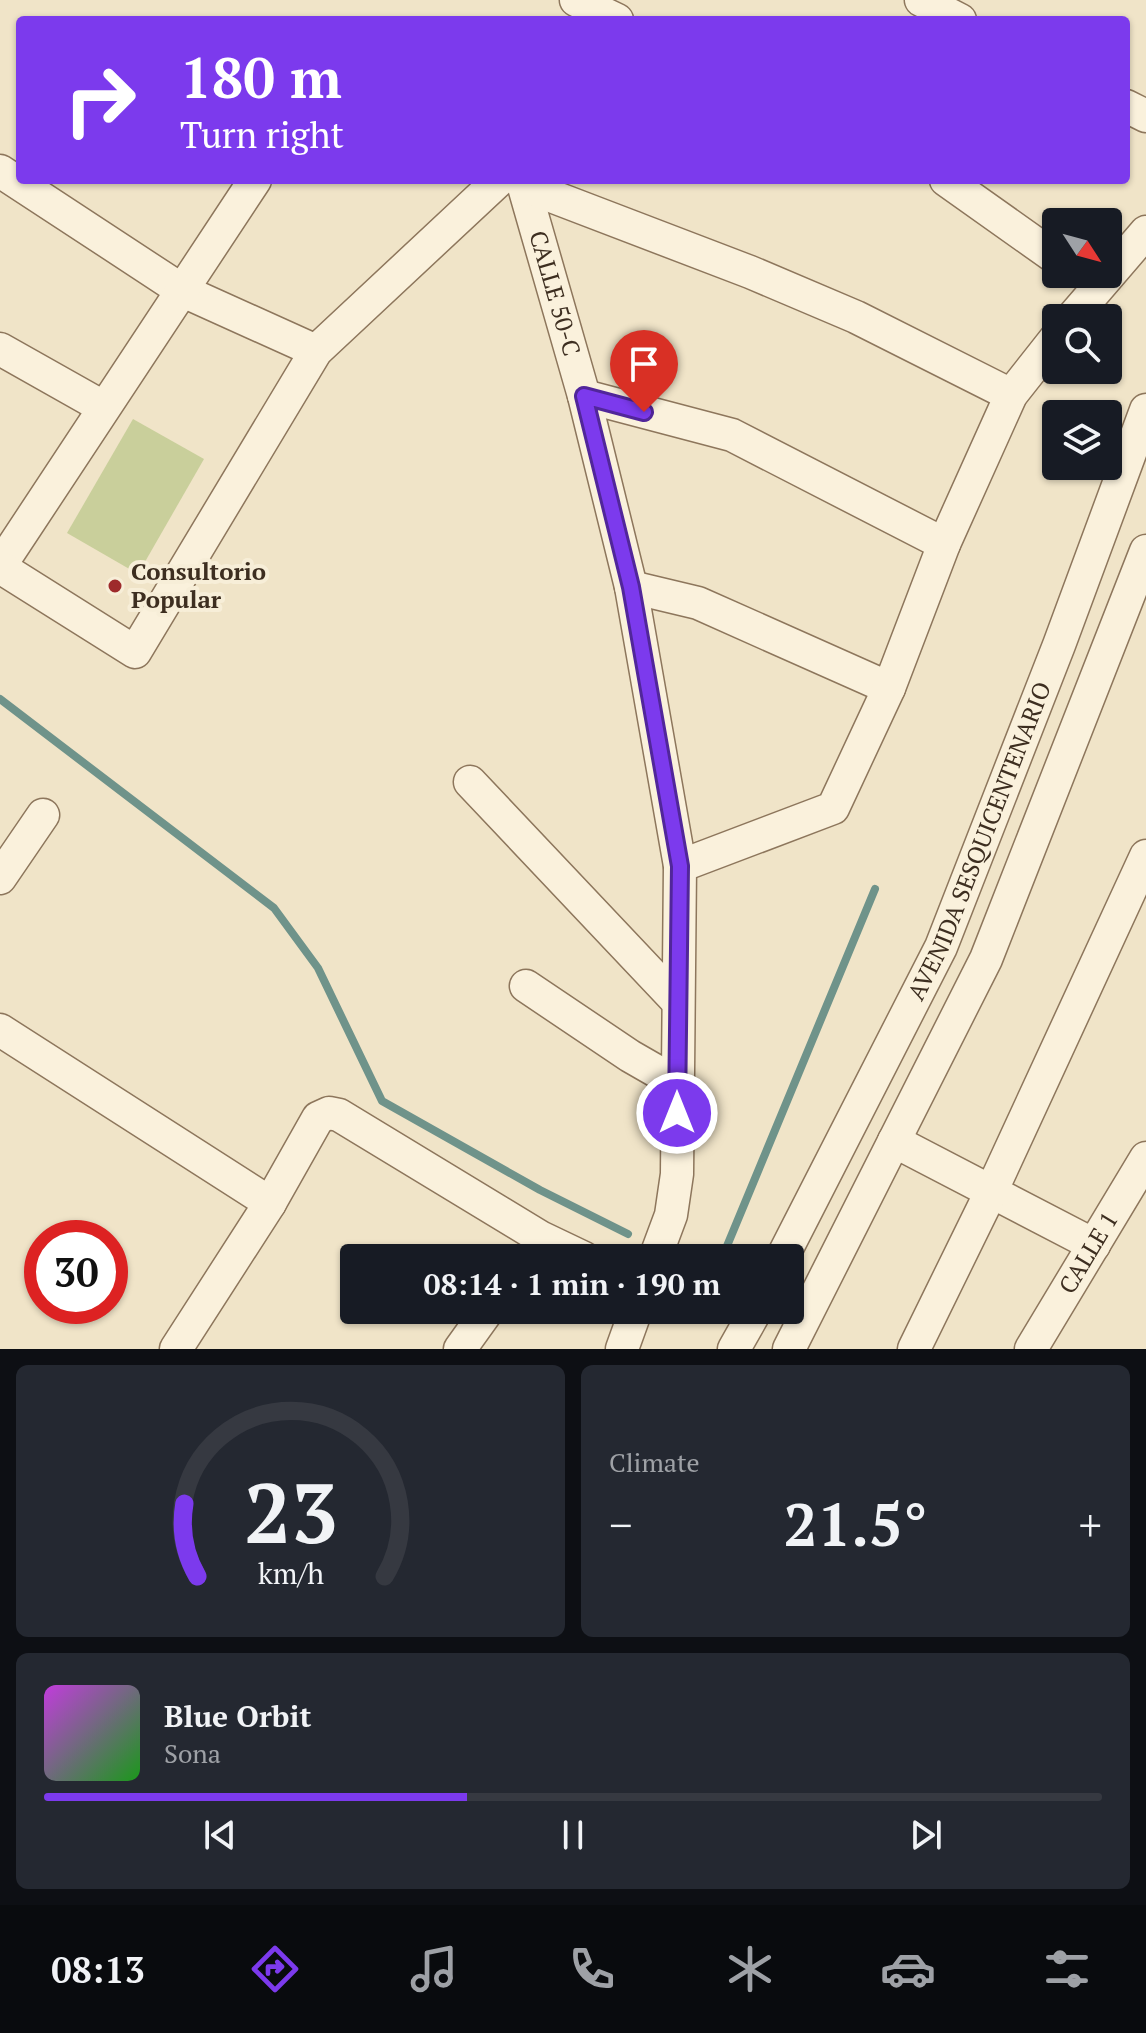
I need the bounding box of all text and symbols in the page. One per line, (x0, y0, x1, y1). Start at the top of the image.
text: 180 m (180, 40, 342, 114)
icon: right (48, 48, 152, 152)
text: Turn right (180, 111, 344, 158)
north arrow (1042, 208, 1122, 288)
map controls (1042, 208, 1122, 480)
street label: CALLE 50-C (522, 227, 589, 359)
button: search (1042, 304, 1122, 384)
pin (610, 330, 678, 412)
icon: arrive (622, 342, 666, 386)
button: layers (1042, 400, 1122, 480)
place label: Consultorio Popular (131, 555, 266, 615)
marker: Consultorio Popular (106, 577, 124, 595)
street label: AVENIDA SESQUICENTENARIO (900, 677, 1058, 1005)
position arrow (635, 1071, 719, 1155)
street label: CALLE 1 (1051, 1206, 1125, 1299)
speed limit sign: 30 (24, 1220, 128, 1324)
text: 08:14 · 1 min · 190 m (424, 1264, 720, 1304)
text: Climate (609, 1445, 700, 1479)
text: 23 (243, 1457, 338, 1567)
text: 21.5° (783, 1484, 928, 1563)
text: − (609, 1495, 632, 1554)
text: + (1079, 1495, 1102, 1554)
text: km/h (257, 1554, 324, 1592)
text: Blue Orbit (164, 1696, 311, 1736)
text: Sona (164, 1736, 221, 1770)
icon: previous (198, 1813, 242, 1857)
icon: pause (551, 1813, 595, 1857)
icon: next (904, 1813, 948, 1857)
icon: directions (247, 1941, 303, 1997)
icon: music (406, 1941, 462, 1997)
icon: phone (564, 1941, 620, 1997)
icon: climate (722, 1941, 778, 1997)
icon: car (880, 1941, 936, 1997)
icon: filters (1039, 1941, 1095, 1997)
text: 08:13 (51, 1946, 145, 1993)

